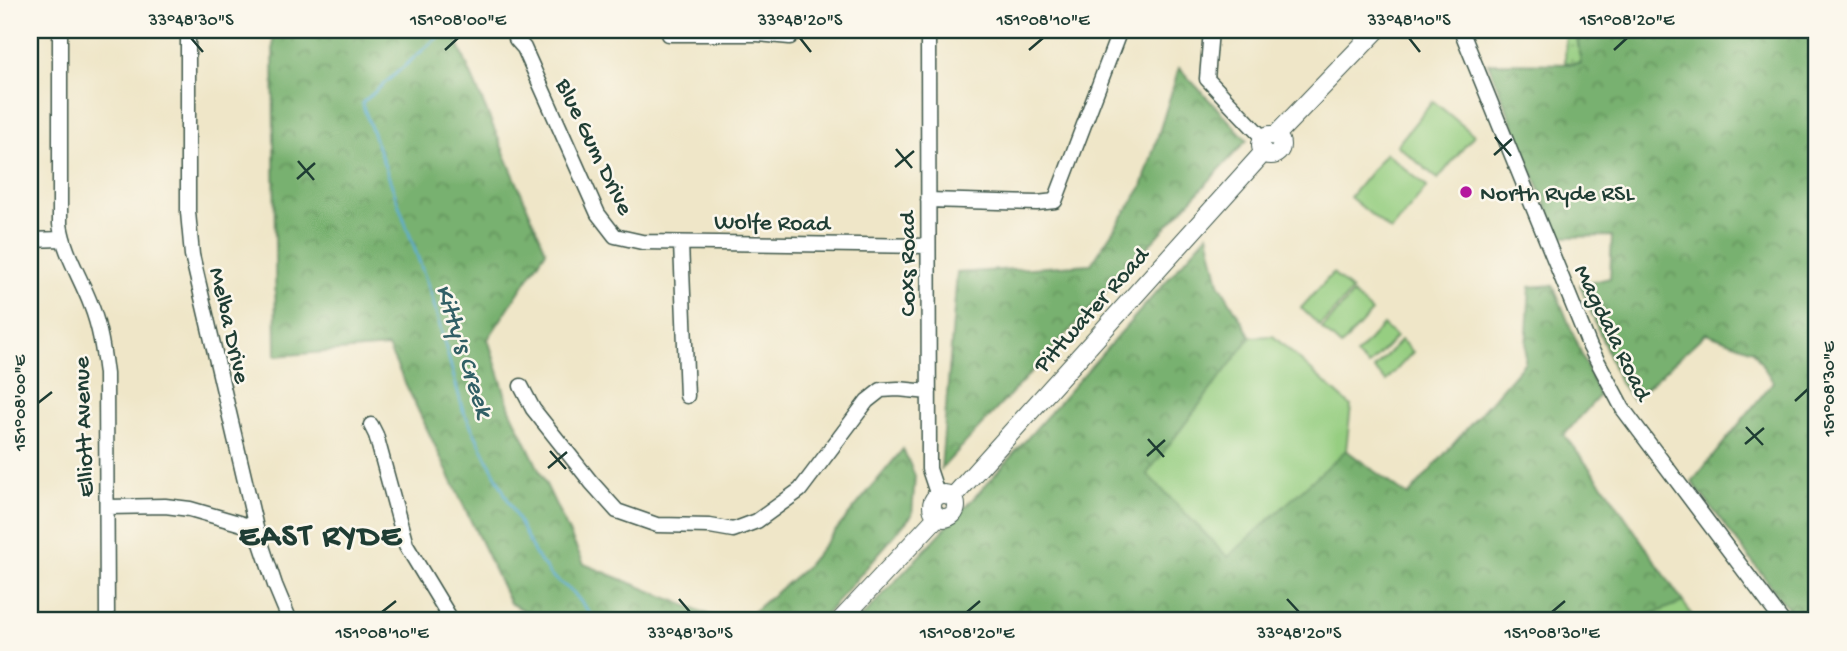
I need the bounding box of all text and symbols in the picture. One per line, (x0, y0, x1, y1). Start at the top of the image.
text: 33°48'30"S (147, 11, 234, 32)
text: 151°08'00"E (409, 11, 507, 32)
text: 33°48'20"S (757, 11, 843, 32)
text: 151°08'10"E (996, 11, 1090, 32)
text: 33°48'10"S (1366, 11, 1451, 32)
text: 151°08'20"E (1579, 11, 1675, 32)
street label: Blue Gum Drive (547, 74, 639, 221)
place label: North Ryde RSL (1480, 181, 1635, 210)
marker: North Ryde RSL (1458, 184, 1474, 200)
street label: Wolfe Road (714, 209, 832, 240)
street label: Coxs Road (895, 210, 924, 317)
street label: Pittwater Road (1028, 241, 1158, 381)
street label: Magdala Road (1565, 261, 1657, 408)
street label: Melba Drive (200, 265, 255, 387)
water label: Kitty's Creek (426, 281, 499, 424)
text: 151°08'30"E (1820, 341, 1841, 438)
text: 151°08'00"E (11, 354, 32, 452)
street label: Elliott Avenue (69, 355, 102, 498)
district label: EAST RYDE (239, 519, 403, 557)
text: 151°08'10"E (335, 624, 429, 645)
text: 33°48'30"S (646, 624, 733, 645)
text: 151°08'20"E (919, 624, 1015, 645)
text: 33°48'20"S (1256, 624, 1342, 645)
text: 151°08'30"E (1503, 624, 1600, 645)

